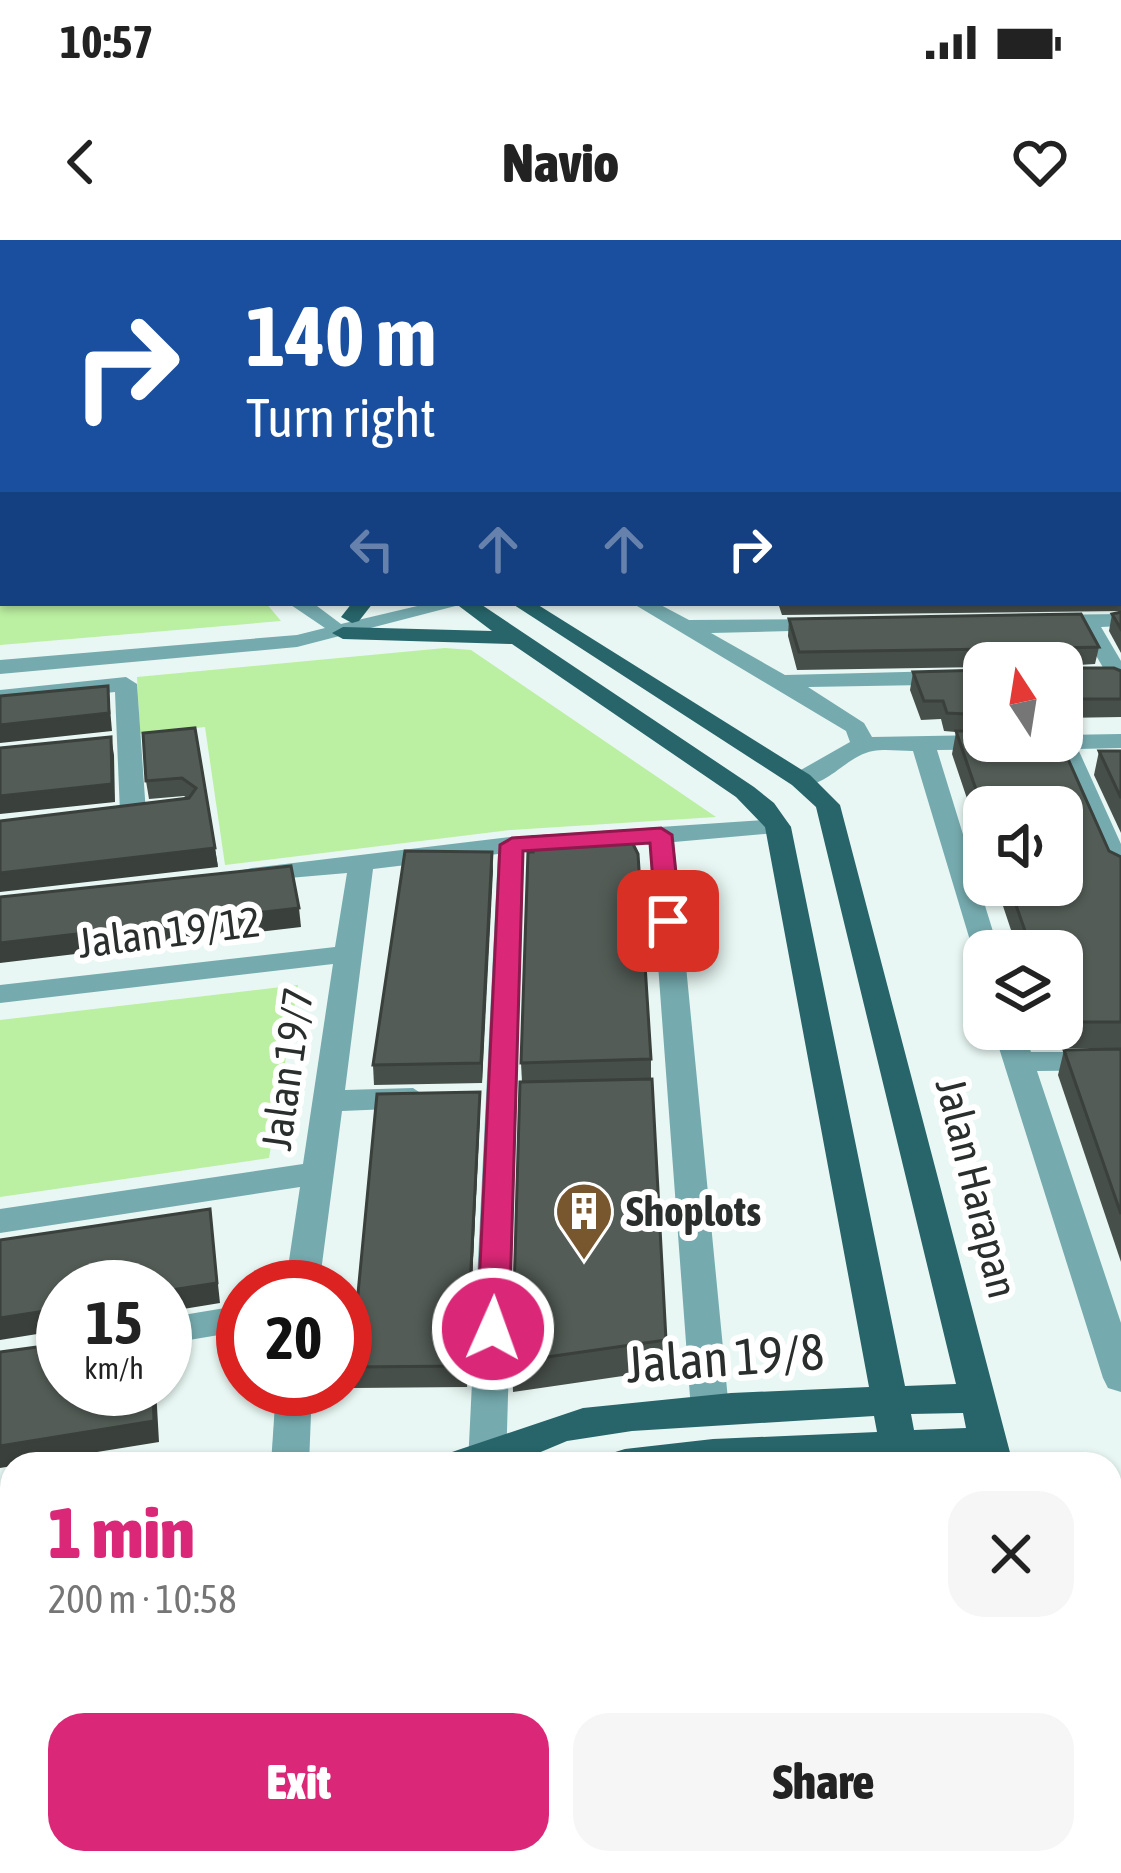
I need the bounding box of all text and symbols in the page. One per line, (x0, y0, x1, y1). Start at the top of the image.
text: 10:57 (60, 16, 154, 68)
icon: back (48, 129, 114, 195)
icon: heart (1007, 129, 1073, 195)
text: Navio (502, 132, 619, 193)
icon: right (48, 288, 204, 444)
text: 140 m (246, 288, 436, 384)
text: Turn right (246, 387, 436, 448)
icon: left (339, 516, 405, 582)
icon: ahead (465, 516, 531, 582)
icon: ahead (591, 516, 657, 582)
icon: right (717, 516, 783, 582)
north arrow (963, 642, 1083, 762)
map controls (963, 642, 1083, 1050)
button: sound (963, 786, 1083, 906)
pin (617, 870, 719, 972)
icon: arrive (635, 888, 701, 954)
street label: Jalan 19/12 (75, 897, 263, 967)
button: layers (963, 930, 1083, 1050)
street label: Jalan 19/7 (252, 985, 322, 1153)
street label: Jalan Harapan (927, 1073, 1027, 1303)
building icon: Shoplots (553, 1180, 615, 1262)
place label: Shoplots (626, 1187, 761, 1235)
speed limit sign: 20 (216, 1260, 372, 1416)
position arrow (430, 1266, 556, 1392)
text: 15 (86, 1288, 142, 1357)
street label: Jalan 19/8 (624, 1321, 826, 1394)
text: km/h (84, 1351, 144, 1385)
text: 1 min (48, 1491, 195, 1573)
button: close (948, 1491, 1074, 1617)
text: 200 m · 10:58 (48, 1577, 237, 1621)
button: Exit (48, 1713, 549, 1851)
button: Share (573, 1713, 1074, 1851)

